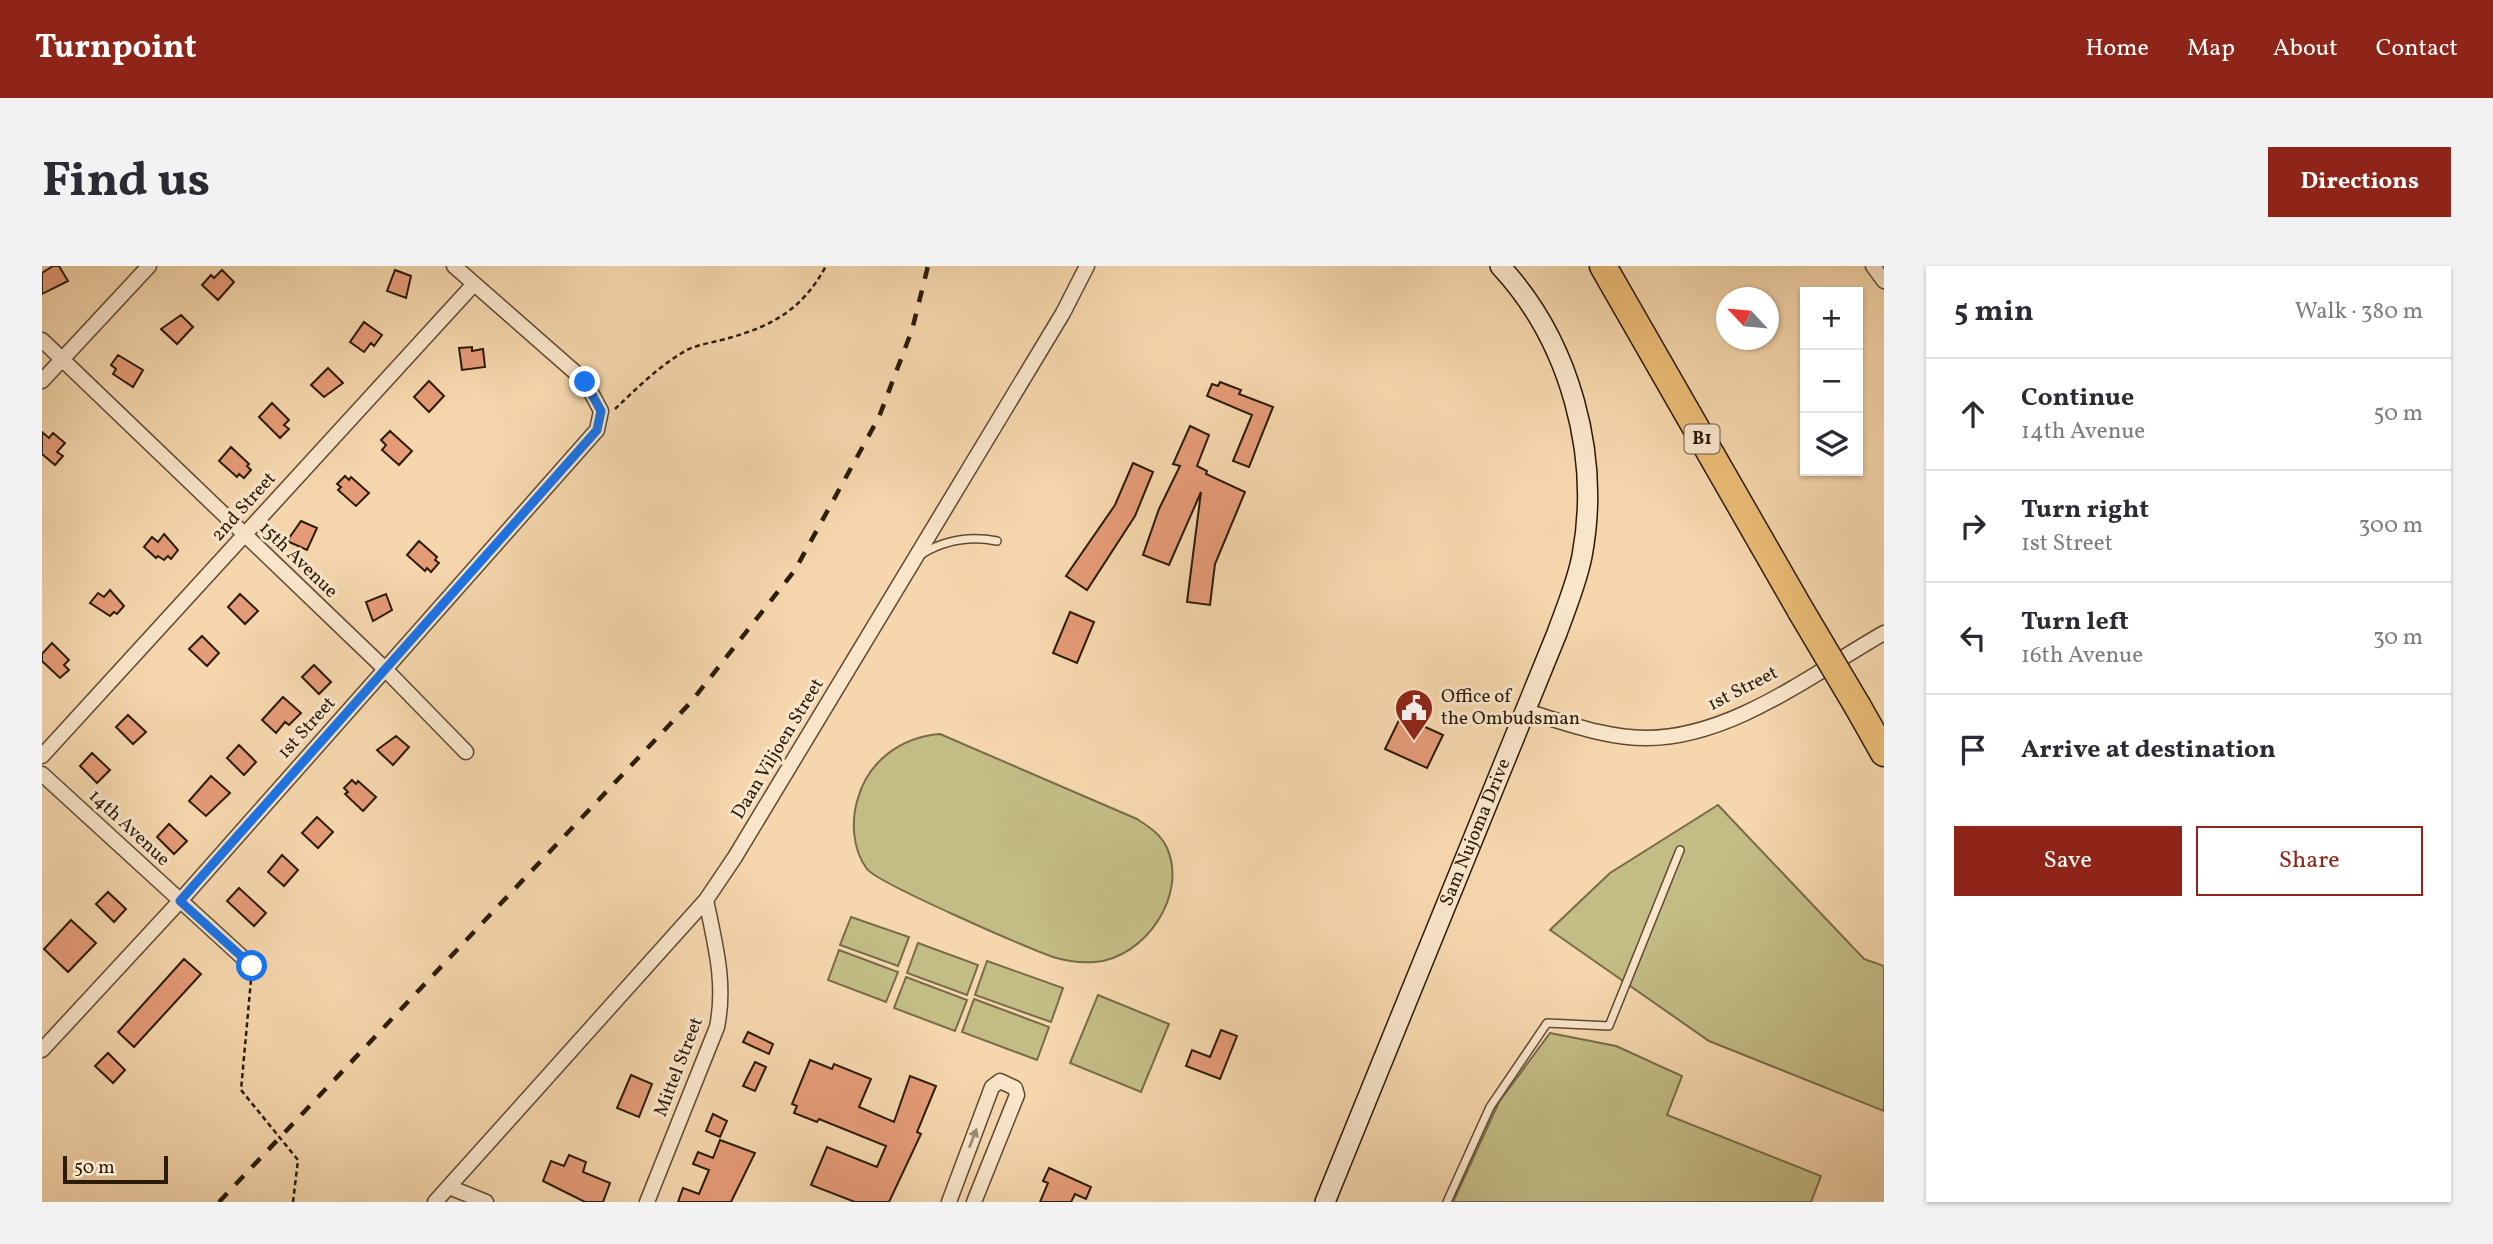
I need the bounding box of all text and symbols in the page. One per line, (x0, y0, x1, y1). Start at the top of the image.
text: Turnpoint (35, 26, 197, 72)
text: Home (2085, 32, 2149, 66)
text: Map (2187, 32, 2235, 66)
text: About (2273, 32, 2338, 66)
text: Contact (2376, 32, 2458, 66)
button: Directions (2268, 147, 2451, 217)
text: Find us (42, 148, 210, 217)
north arrow (1716, 287, 1779, 350)
map controls (1800, 287, 1863, 476)
button: + (1800, 287, 1863, 350)
text: 5 min (1954, 291, 2034, 333)
text: Walk · 380 m (2295, 296, 2423, 328)
button: − (1800, 350, 1863, 413)
route end (569, 366, 600, 397)
text: Continue (2021, 380, 2134, 416)
icon: ahead (1954, 395, 1992, 433)
text: 50 m (2374, 398, 2423, 430)
button: layers (1800, 413, 1863, 476)
text: 14th Avenue (2021, 416, 2145, 448)
road number: B1 (1684, 424, 1720, 454)
street label: 2nd Street (206, 466, 283, 548)
text: Turn right (2021, 492, 2149, 528)
icon: right (1954, 507, 1992, 545)
text: 300 m (2359, 510, 2423, 542)
street label: 15th Avenue (253, 516, 343, 604)
text: 1st Street (2021, 528, 2113, 560)
text: Turn left (2021, 604, 2129, 640)
icon: left (1954, 619, 1992, 657)
text: 30 m (2373, 622, 2423, 654)
text: 16th Avenue (2021, 640, 2143, 672)
street label: 1st Street (1703, 660, 1783, 718)
street label: Daan Viljoen Street (726, 673, 831, 824)
place label: Office of the Ombudsman (1441, 684, 1580, 732)
public building icon: Office of the Ombudsman (1393, 687, 1435, 742)
street label: 1st Street (272, 691, 342, 765)
icon: arrive (1954, 731, 1992, 769)
text: Arrive at destination (2021, 732, 2276, 768)
street label: Sam Nujoma Drive (1434, 755, 1517, 910)
street label: 14th Avenue (83, 783, 175, 873)
button: Save (1954, 826, 2182, 896)
button: Share (2196, 826, 2423, 896)
route start (236, 950, 267, 981)
street label: Mittel Street (648, 1013, 710, 1121)
one-way arrow (967, 1128, 978, 1149)
scale bar (63, 1153, 168, 1185)
text: 50 m (74, 1155, 115, 1181)

